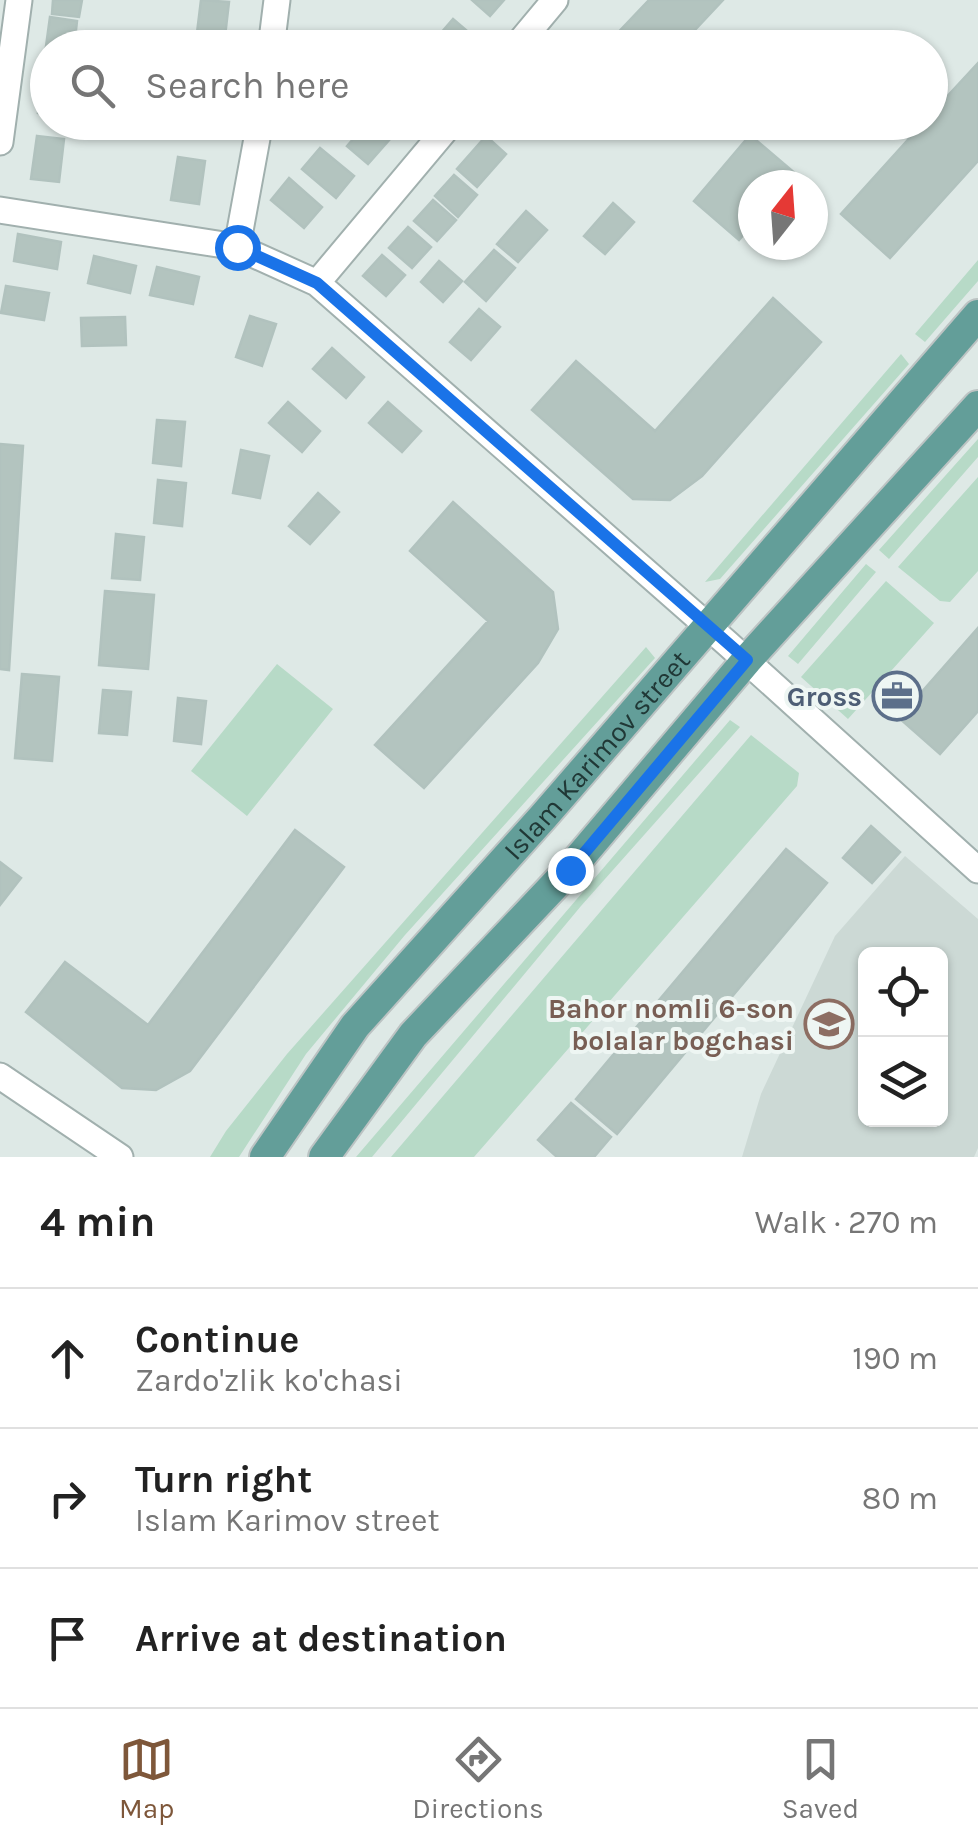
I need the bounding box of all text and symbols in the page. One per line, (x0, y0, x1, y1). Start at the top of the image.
search box (30, 30, 948, 140)
icon: search (65, 58, 120, 113)
text: Search here (145, 63, 349, 108)
north arrow (738, 170, 828, 260)
route start (215, 225, 261, 271)
street label: Islam Karimov street (497, 644, 697, 867)
office icon: Gross (871, 670, 923, 722)
place label: Gross (787, 680, 862, 713)
route end (548, 848, 594, 894)
map controls (858, 947, 948, 1127)
button: locate (858, 947, 948, 1037)
place label: Bahor nomli 6-son bolalar bogchasi (548, 992, 794, 1057)
school or university icon: Bahor nomli 6-son bolalar bogchasi (803, 998, 855, 1050)
button: layers (858, 1037, 948, 1127)
text: 4 min (40, 1197, 155, 1247)
text: Walk · 270 m (755, 1204, 938, 1241)
text: Continue (135, 1317, 299, 1362)
icon: ahead (40, 1331, 95, 1386)
text: 190 m (852, 1340, 938, 1377)
text: Zardo'zlik ko'chasi (135, 1362, 403, 1399)
text: Turn right (135, 1457, 312, 1502)
icon: right (40, 1471, 95, 1526)
text: 80 m (862, 1480, 938, 1517)
text: Islam Karimov street (135, 1502, 439, 1539)
icon: arrive (40, 1611, 95, 1666)
text: Arrive at destination (135, 1616, 507, 1661)
tab: Map (119, 1732, 174, 1825)
tab: Directions (412, 1732, 544, 1825)
tab: Saved (782, 1732, 859, 1825)

